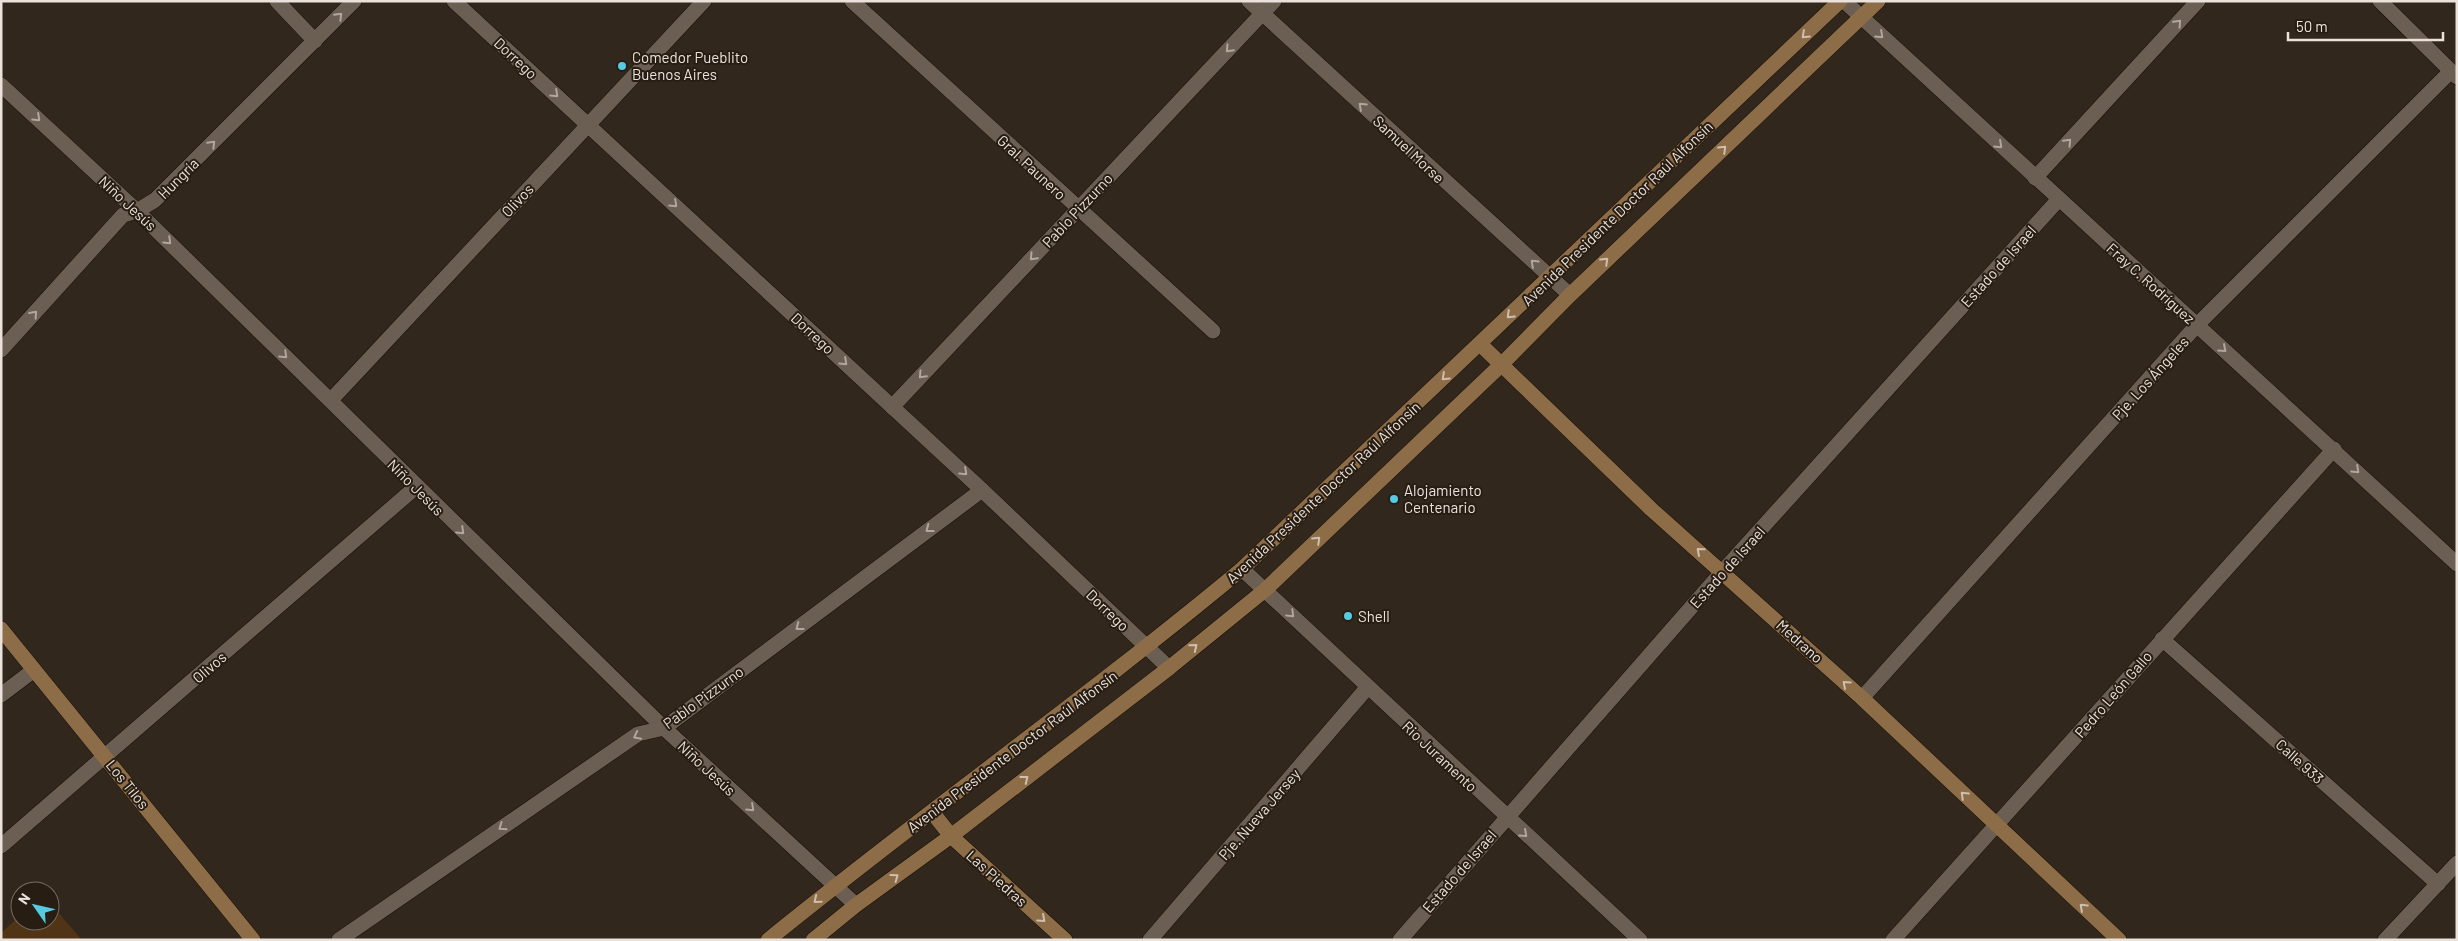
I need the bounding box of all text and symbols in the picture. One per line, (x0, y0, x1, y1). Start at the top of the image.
scale bar (2288, 10, 2443, 42)
one-way arrow (333, 13, 342, 22)
text: 50 m (2296, 17, 2328, 35)
one-way arrow (2172, 20, 2181, 29)
one-way arrow (1802, 29, 1811, 38)
one-way arrow (1874, 29, 1883, 38)
street label: Dorrego (491, 34, 541, 82)
one-way arrow (1226, 44, 1235, 53)
place label: Comedor Pueblito Buenos Aires (632, 48, 748, 83)
marker: Comedor Pueblito Buenos Aires (616, 60, 628, 72)
one-way arrow (549, 88, 558, 97)
one-way arrow (1359, 103, 1368, 112)
street label: Samuel Morse (1370, 111, 1448, 187)
one-way arrow (31, 112, 40, 121)
street label: Avenida Presidente Doctor Raúl Alfonsín (1518, 117, 1716, 309)
street label: Gral. Paunero (994, 131, 1070, 203)
one-way arrow (1993, 139, 2002, 148)
one-way arrow (2062, 139, 2071, 148)
one-way arrow (206, 140, 215, 149)
one-way arrow (1717, 146, 1726, 155)
street label: Hungría (154, 154, 202, 202)
street label: Pablo Pizzurno (1038, 169, 1116, 251)
street label: Niño Jesús (95, 172, 161, 234)
street label: Olivos (497, 180, 537, 220)
one-way arrow (668, 198, 677, 207)
street label: Estado de Israel (1957, 221, 2039, 311)
one-way arrow (162, 235, 171, 244)
street label: Fray C. Rodríguez (2103, 239, 2199, 327)
one-way arrow (1030, 251, 1039, 260)
one-way arrow (1600, 258, 1609, 267)
one-way arrow (1530, 260, 1539, 269)
street label: Dorrego (788, 309, 838, 357)
one-way arrow (1506, 309, 1515, 318)
one-way arrow (28, 311, 37, 320)
street label: Pje. Los Ángeles (2108, 333, 2192, 423)
one-way arrow (2217, 343, 2226, 352)
one-way arrow (279, 349, 288, 358)
one-way arrow (838, 356, 847, 365)
one-way arrow (919, 370, 928, 379)
one-way arrow (1441, 371, 1450, 380)
street label: Avenida Presidente Doctor Raúl Alfonsín (1222, 397, 1424, 587)
street label: Niño Jesús (384, 455, 448, 519)
one-way arrow (2350, 464, 2359, 473)
one-way arrow (958, 467, 967, 476)
place label: Alojamiento Centenario (1404, 481, 1482, 516)
marker: Alojamiento Centenario (1388, 493, 1400, 505)
street label: Estado de Israel (1686, 522, 1768, 612)
one-way arrow (926, 524, 935, 532)
one-way arrow (456, 525, 465, 534)
one-way arrow (1311, 537, 1320, 546)
one-way arrow (1696, 548, 1705, 557)
street label: Dorrego (1083, 585, 1133, 635)
place label: Shell (1358, 607, 1390, 625)
one-way arrow (1285, 608, 1294, 617)
marker: Shell (1342, 610, 1354, 622)
street label: Medrano (1773, 616, 1827, 666)
one-way arrow (796, 621, 805, 629)
one-way arrow (1189, 643, 1198, 652)
street label: Olivos (188, 647, 230, 687)
street label: Pedro León Gallo (2071, 647, 2155, 741)
street label: Pablo Pizzurno (659, 662, 747, 732)
street label: Avenida Presidente Doctor Raúl Alfonsín (903, 666, 1121, 836)
one-way arrow (1843, 681, 1852, 690)
street label: Rio Juramento (1399, 717, 1481, 795)
one-way arrow (633, 730, 642, 740)
street label: Calle 933 (2272, 735, 2328, 787)
street label: Niño Jesús (674, 737, 740, 799)
street label: Los Tilos (103, 756, 153, 812)
street label: Pje. Nueva Jersey (1214, 765, 1304, 863)
one-way arrow (1019, 776, 1029, 785)
one-way arrow (1961, 792, 1970, 801)
one-way arrow (745, 803, 754, 812)
one-way arrow (499, 821, 508, 830)
street label: Estado de Israel (1418, 826, 1500, 916)
one-way arrow (1518, 828, 1527, 837)
street label: Las Piedras (963, 846, 1031, 910)
one-way arrow (889, 874, 899, 883)
north arrow (10, 881, 60, 931)
text: N (14, 890, 33, 907)
one-way arrow (814, 894, 823, 902)
one-way arrow (2079, 903, 2088, 912)
one-way arrow (1037, 913, 1046, 922)

